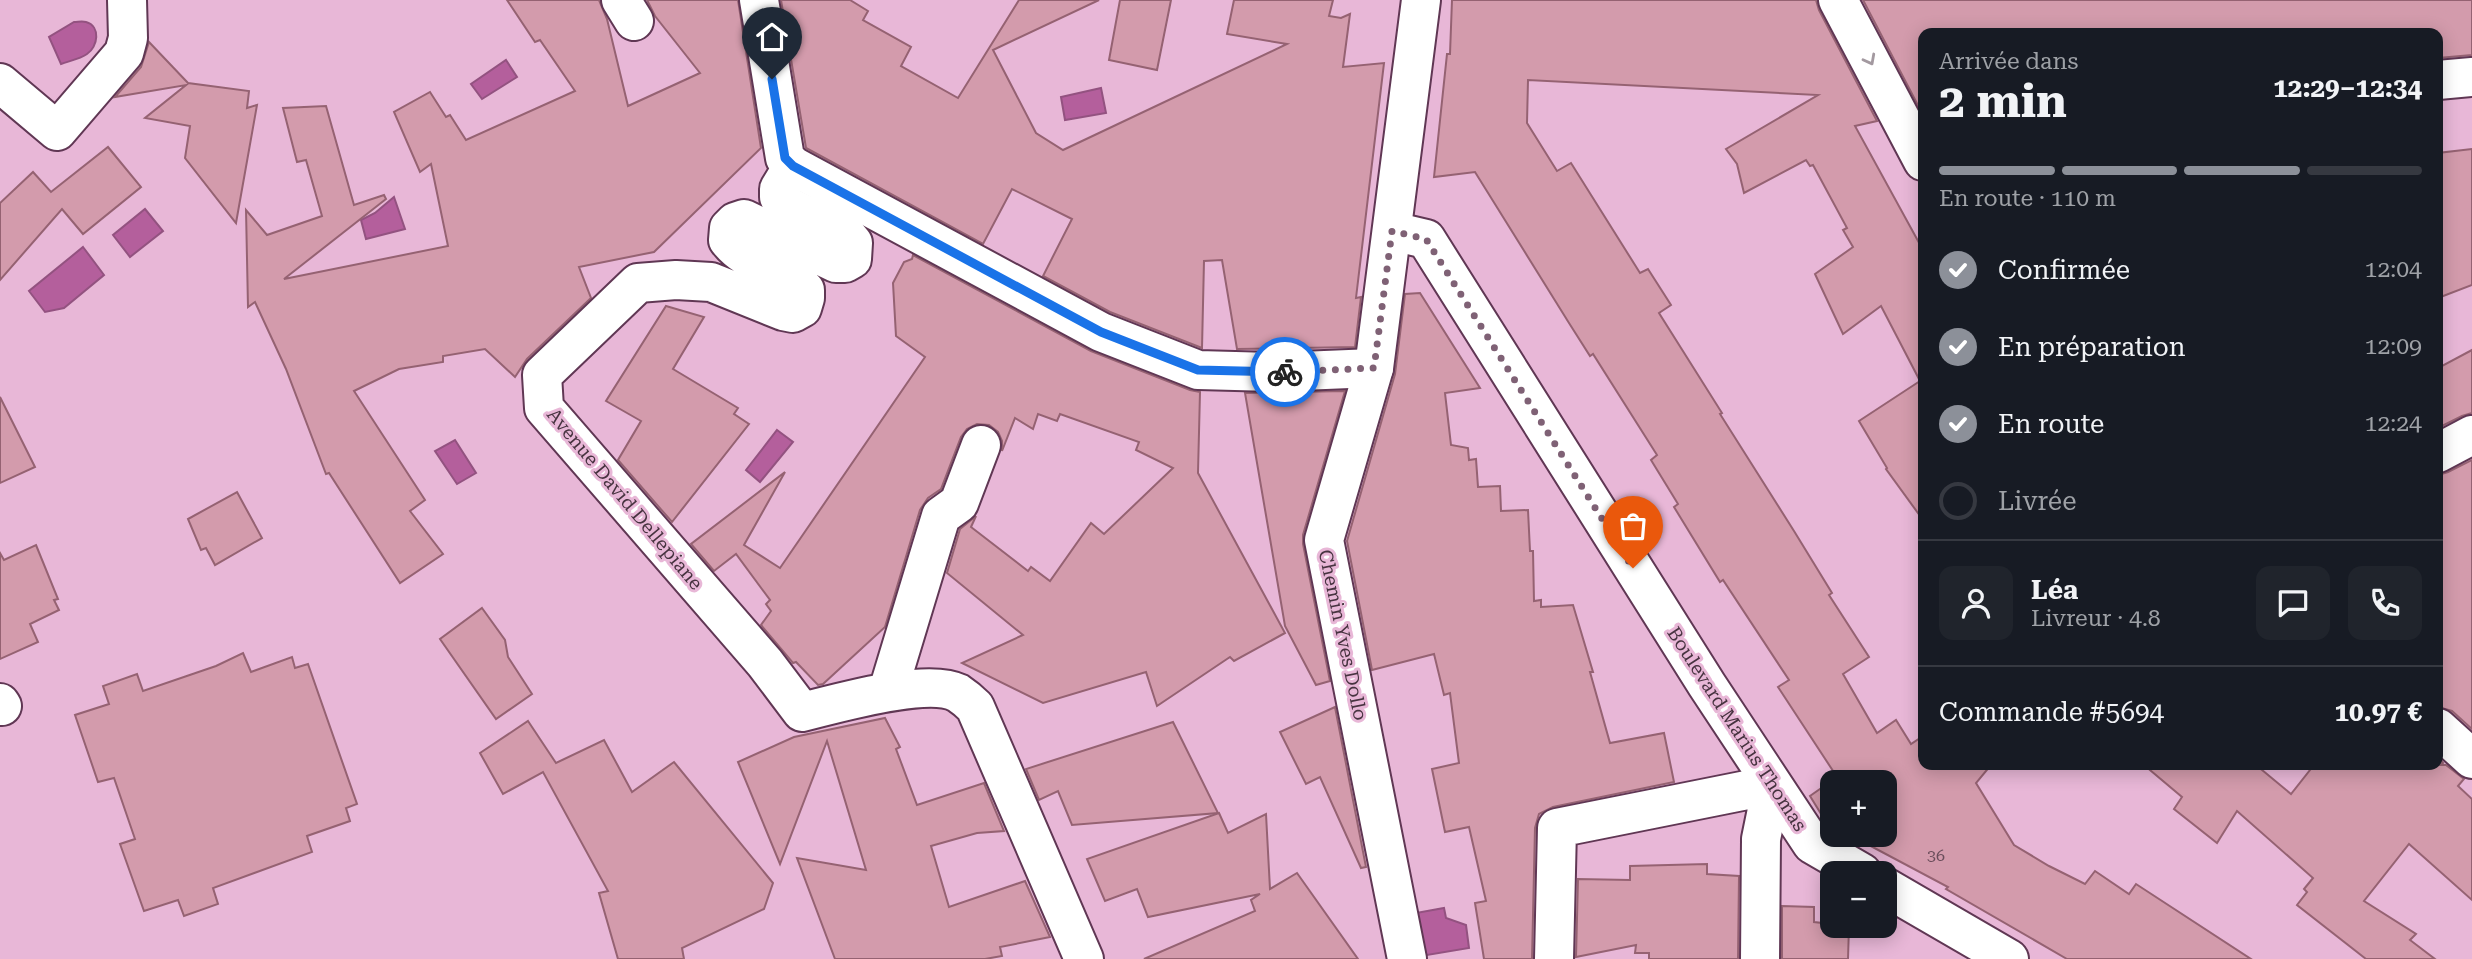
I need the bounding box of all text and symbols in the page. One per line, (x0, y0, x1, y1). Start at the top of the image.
pin (742, 7, 802, 79)
icon: home (753, 18, 791, 56)
text: Arrivée dans (1939, 48, 2078, 75)
one-way arrow (1861, 53, 1875, 65)
text: 12:29–12:34 (2273, 73, 2422, 103)
text: 2 min (1939, 74, 2067, 128)
text: En route · 110 m (1939, 185, 2116, 212)
icon: check (1939, 251, 1977, 289)
text: Confirmée (1998, 255, 2130, 285)
text: 12:04 (2365, 256, 2422, 283)
icon: check (1939, 328, 1977, 366)
text: En préparation (1998, 332, 2186, 362)
text: 12:09 (2365, 333, 2422, 360)
courier (1250, 337, 1320, 407)
icon: bike (1266, 353, 1304, 391)
street label: Avenue David Dellepiane (542, 403, 708, 595)
icon: check (1939, 405, 1977, 443)
text: En route (1998, 409, 2104, 439)
text: 12:24 (2365, 410, 2422, 437)
text: Livrée (1998, 486, 2077, 516)
pin (1603, 496, 1663, 568)
icon: bag (1614, 507, 1652, 545)
street label: Chemin Yves Dollo (1314, 548, 1372, 722)
button: person (1939, 566, 2013, 640)
button: chat (2256, 566, 2330, 640)
button: phone (2348, 566, 2422, 640)
text: Léa (2031, 575, 2078, 605)
text: Livreur · 4.8 (2031, 605, 2161, 632)
street label: Boulevard Marius Thomas (1662, 622, 1812, 836)
text: Commande #5694 (1939, 697, 2164, 727)
text: 10.97 € (2334, 697, 2422, 727)
map controls (1820, 770, 1897, 938)
button: + (1820, 770, 1897, 847)
house number: 36 (1927, 846, 1945, 865)
button: − (1820, 861, 1897, 938)

